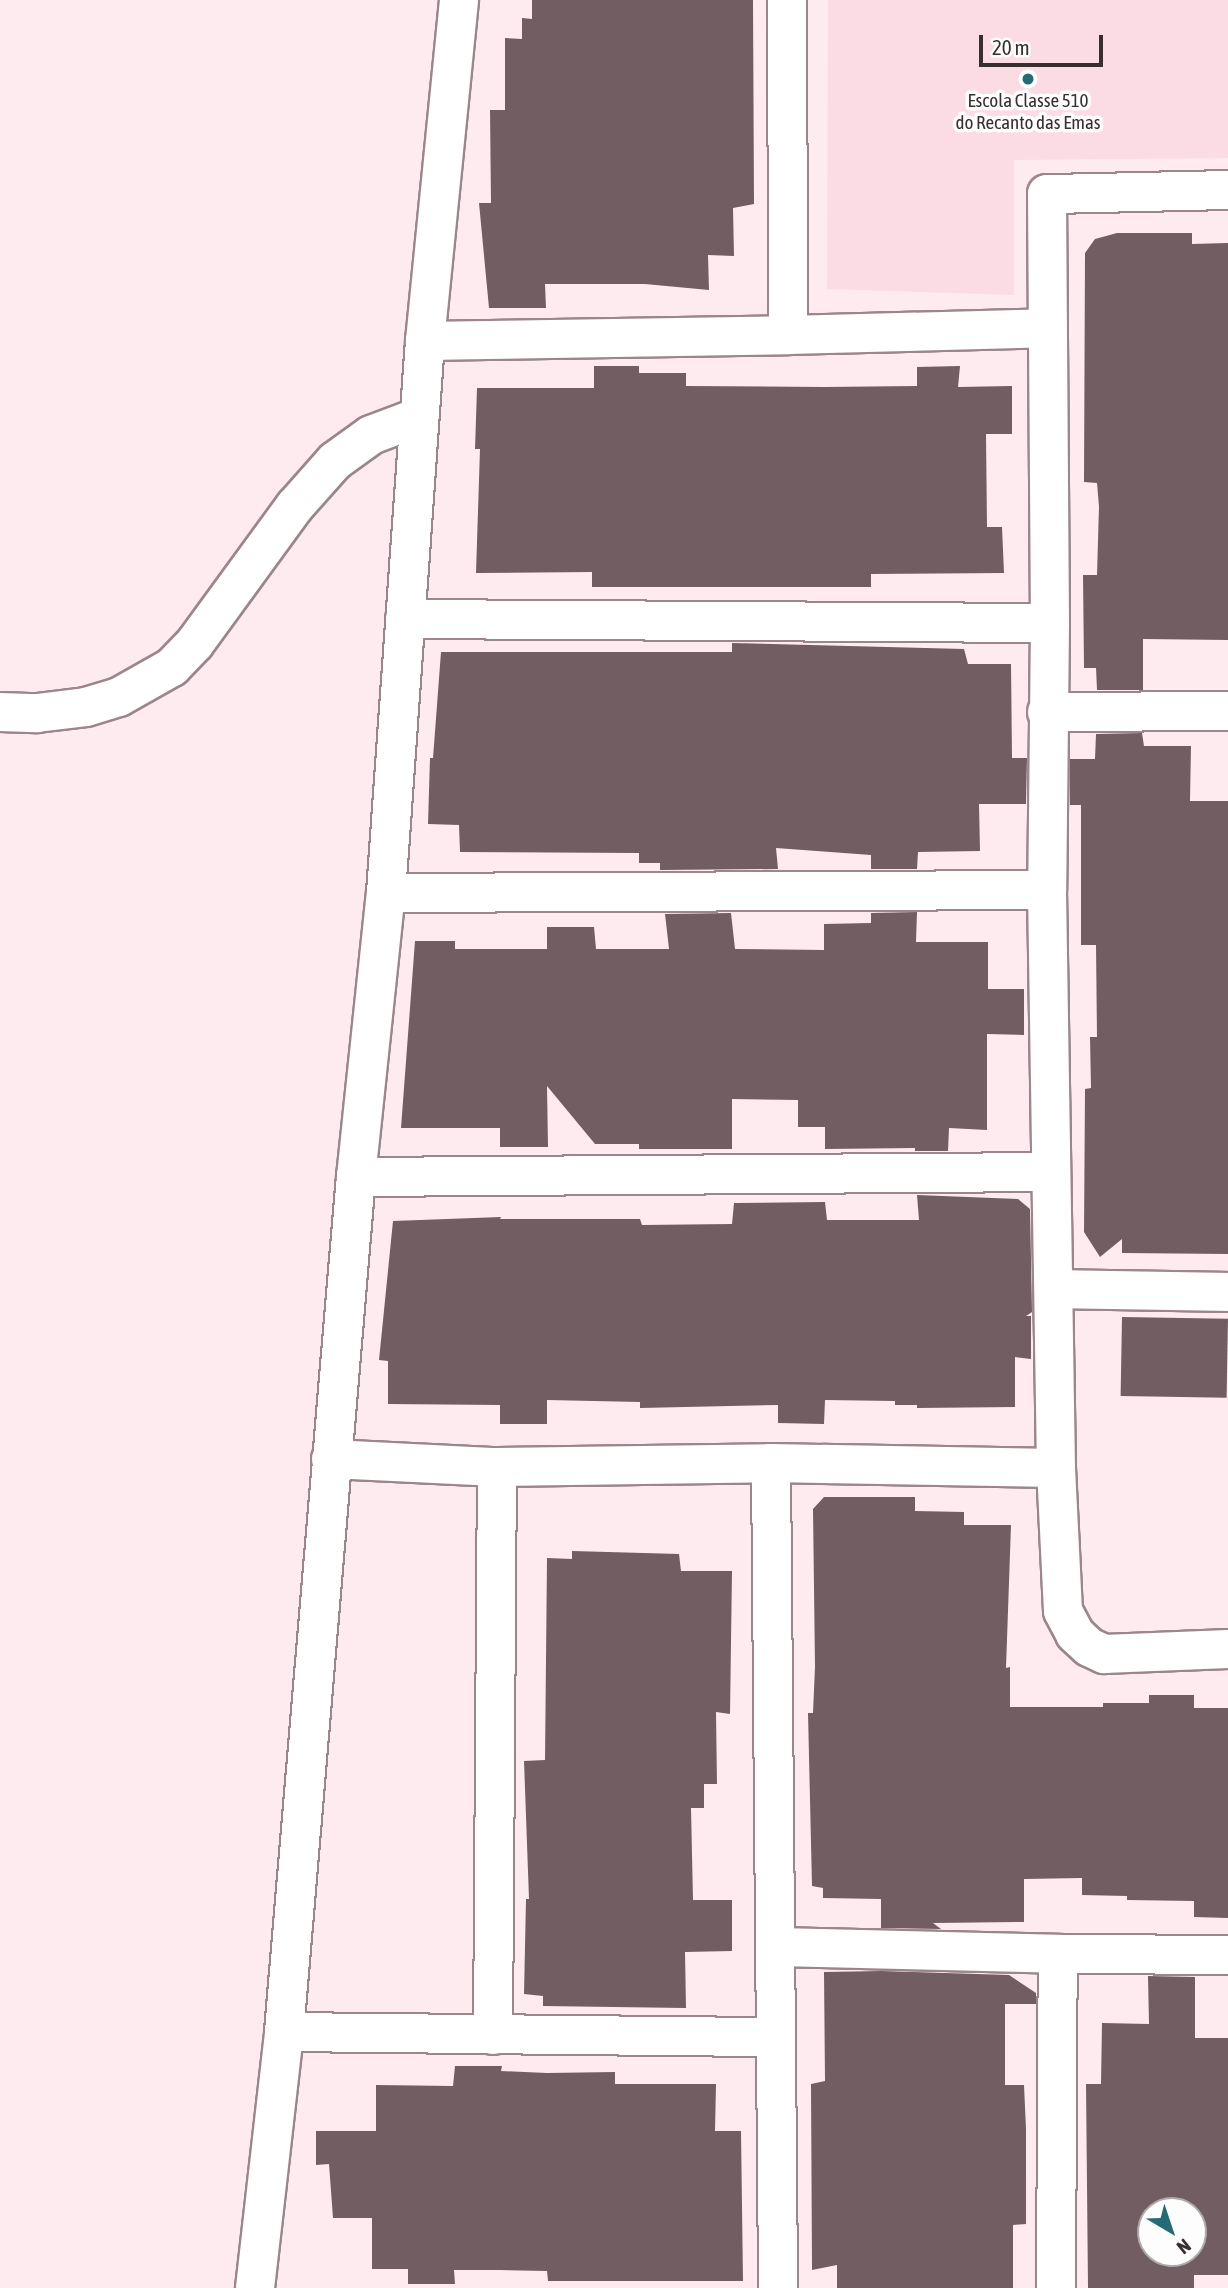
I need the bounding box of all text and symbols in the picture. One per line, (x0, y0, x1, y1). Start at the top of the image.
scale bar (983, 21, 1107, 65)
text: 20 m (992, 35, 1030, 59)
marker: Escola Classe 510 do Recanto das Emas (1020, 71, 1036, 87)
place label: Escola Classe 510 do Recanto das Emas (956, 90, 1100, 134)
north arrow (1137, 2197, 1207, 2267)
text: N (1173, 2235, 1195, 2259)

